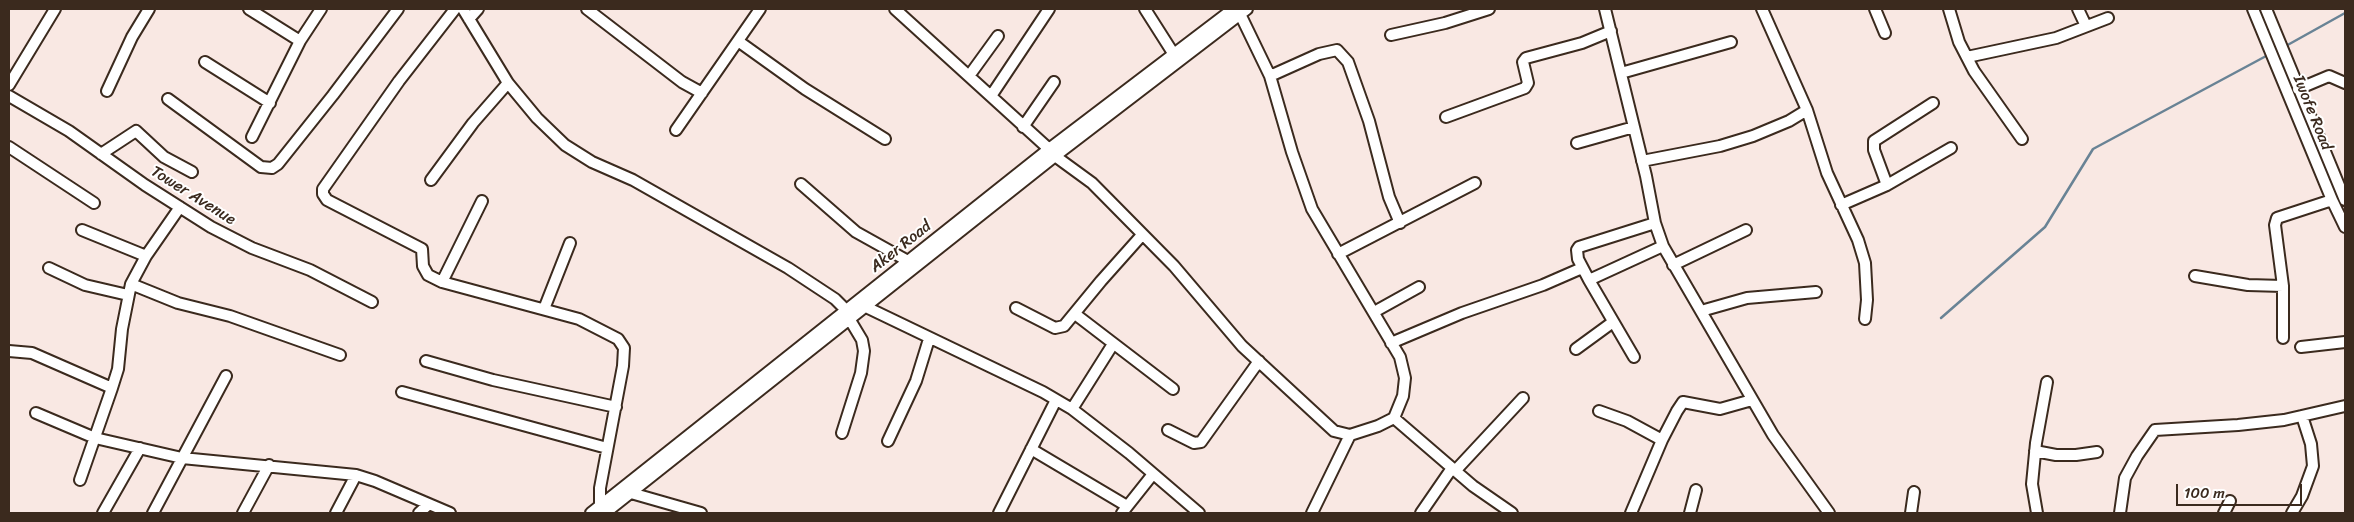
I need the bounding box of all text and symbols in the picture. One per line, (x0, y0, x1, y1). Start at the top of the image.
street label: Iwofe Road (2288, 73, 2336, 153)
street label: Tower Avenue (147, 162, 239, 230)
street label: Aker Road (867, 217, 935, 277)
scale bar (2179, 474, 2305, 506)
text: 100 m (2184, 480, 2225, 506)

